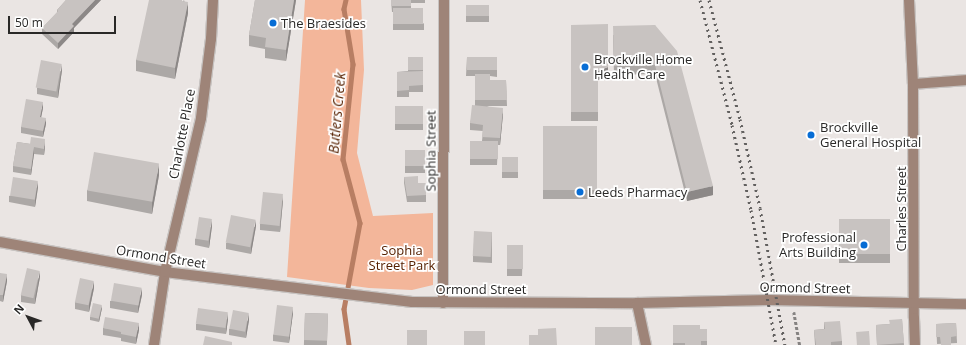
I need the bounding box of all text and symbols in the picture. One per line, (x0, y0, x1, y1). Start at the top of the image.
scale bar (10, 8, 118, 34)
text: 50 m (15, 14, 43, 31)
place label: The Braesides (281, 15, 366, 31)
marker: The Braesides (268, 18, 278, 28)
place label: Brockville Home Health Care (594, 52, 692, 83)
marker: Brockville Home Health Care (579, 61, 591, 73)
water label: Butlers Creek (325, 72, 349, 154)
street label: Charlotte Place (166, 88, 198, 180)
street label: Sophia Street (423, 110, 439, 192)
place label: Brockville General Hospital (820, 120, 921, 151)
marker: Brockville General Hospital (805, 129, 817, 141)
street label: Charles Street (893, 166, 909, 252)
place label: Leeds Pharmacy (588, 184, 687, 200)
marker: Leeds Pharmacy (575, 187, 585, 197)
place label: Professional Arts Building (779, 230, 856, 261)
marker: Professional Arts Building (859, 240, 869, 250)
street label: Ormond Street (115, 242, 207, 272)
park label: Sophia Street Park (369, 243, 435, 274)
street label: Ormond Street (759, 279, 851, 297)
street label: Ormond Street (436, 281, 526, 297)
north arrow (8, 297, 48, 337)
text: N (10, 301, 27, 317)

